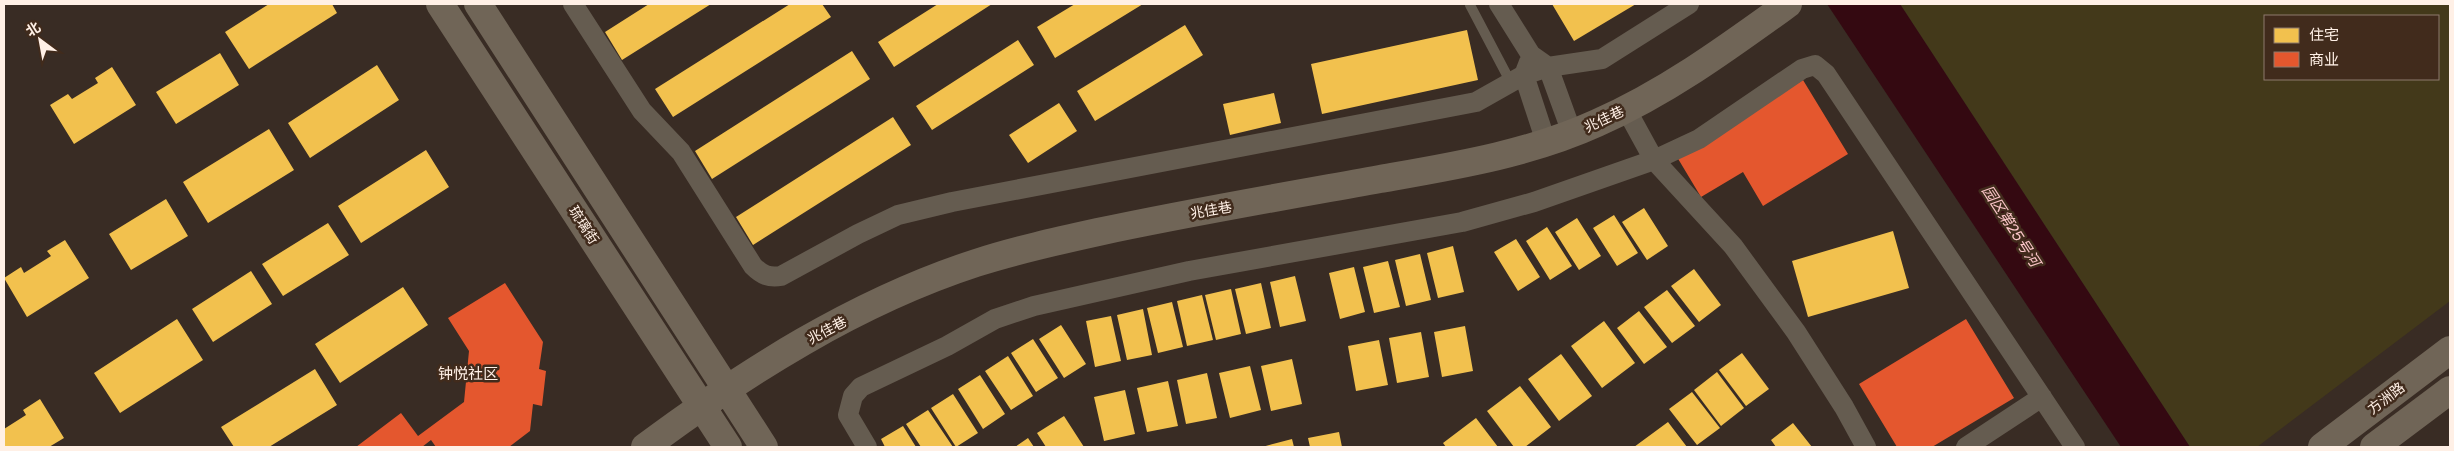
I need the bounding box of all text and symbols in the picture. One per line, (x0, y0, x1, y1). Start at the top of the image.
north arrow (15, 15, 65, 65)
legend (2264, 15, 2439, 80)
text: 北 (22, 17, 44, 41)
text: 住宅 (2309, 24, 2339, 45)
text: 商业 (2309, 49, 2339, 70)
street label: 兆佳巷 (1581, 101, 1627, 137)
water label: 园区第25号河 (1977, 181, 2047, 273)
street label: 兆佳巷 (1189, 197, 1233, 223)
street label: 琉璃街 (564, 202, 604, 248)
street label: 兆佳巷 (804, 311, 850, 349)
district label: 钟悦社区 (438, 363, 498, 384)
street label: 方洲路 (2363, 377, 2409, 419)

